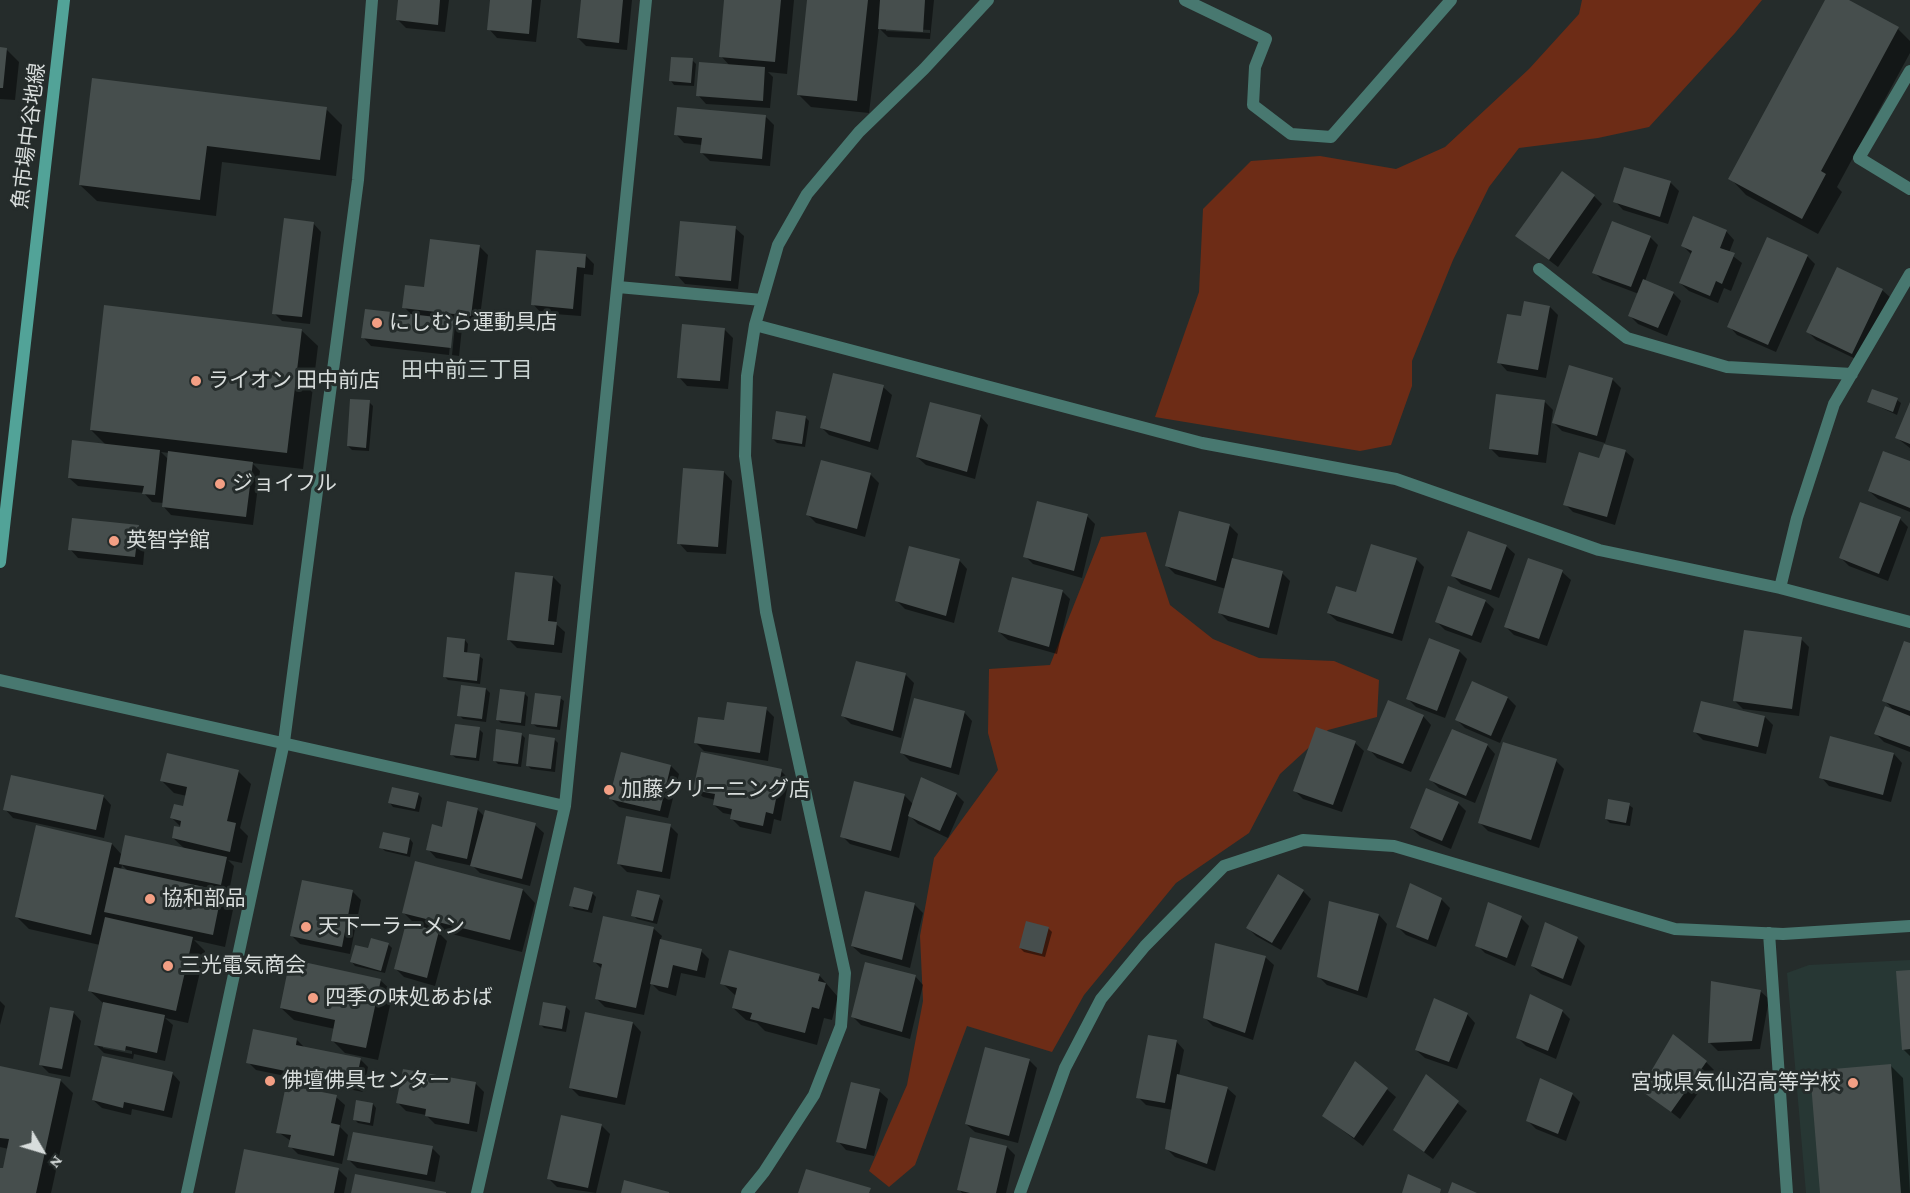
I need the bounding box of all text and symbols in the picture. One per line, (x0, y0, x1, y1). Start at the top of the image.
street label: 魚市場中谷地線 (8, 62, 50, 210)
place label: にしむら運動具店 (389, 310, 557, 336)
marker: にしむら運動具店 (370, 316, 384, 330)
district label: 田中前三丁目 (401, 357, 533, 383)
place label: ライオン 田中前店 (208, 368, 380, 394)
marker: ライオン 田中前店 (189, 374, 203, 388)
place label: ジョイフル (232, 471, 337, 497)
marker: ジョイフル (213, 477, 227, 491)
place label: 英智学館 (126, 528, 210, 554)
marker: 英智学館 (107, 534, 121, 548)
place label: 加藤クリーニング店 (621, 777, 810, 803)
marker: 加藤クリーニング店 (602, 783, 616, 797)
place label: 協和部品 (162, 886, 246, 912)
marker: 協和部品 (143, 892, 157, 906)
place label: 天下一ラーメン (318, 914, 465, 940)
marker: 天下一ラーメン (299, 920, 313, 934)
place label: 三光電気商会 (180, 953, 306, 979)
marker: 三光電気商会 (161, 959, 175, 973)
place label: 四季の味処あおば (325, 985, 493, 1011)
marker: 四季の味処あおば (306, 991, 320, 1005)
place label: 佛壇佛具センター (282, 1068, 450, 1094)
place label: 宮城県気仙沼高等学校 (1631, 1070, 1841, 1096)
marker: 佛壇佛具センター (263, 1074, 277, 1088)
marker: 宮城県気仙沼高等学校 (1846, 1076, 1860, 1090)
north arrow (12, 1121, 72, 1181)
text: N (47, 1153, 67, 1172)

